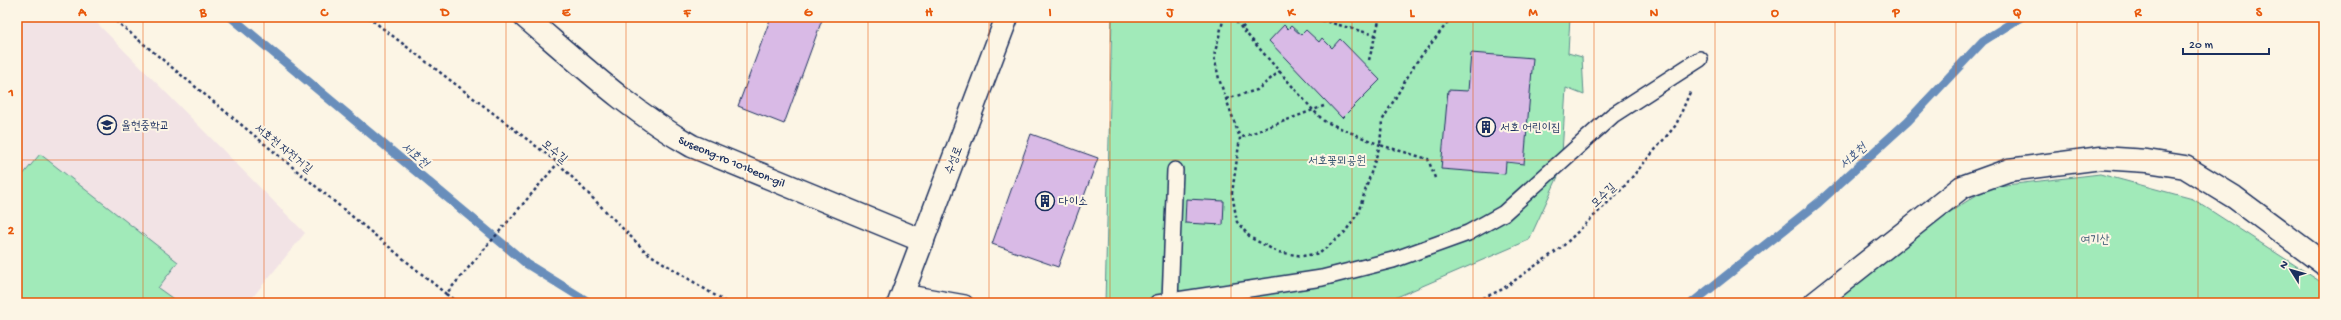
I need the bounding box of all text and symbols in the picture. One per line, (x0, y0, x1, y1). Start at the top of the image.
text: A (77, 6, 87, 21)
text: B (199, 6, 208, 21)
text: C (319, 6, 329, 21)
text: D (440, 6, 450, 21)
text: E (562, 6, 571, 21)
text: F (683, 6, 692, 21)
text: G (804, 6, 813, 21)
text: H (925, 6, 933, 21)
text: I (1048, 6, 1052, 21)
text: J (1166, 6, 1175, 21)
text: K (1286, 6, 1296, 21)
text: L (1410, 6, 1416, 21)
text: M (1528, 6, 1538, 21)
text: N (1650, 6, 1659, 21)
text: O (1771, 6, 1779, 21)
text: P (1891, 6, 1900, 21)
text: Q (2013, 6, 2022, 21)
text: R (2134, 6, 2143, 21)
text: S (2256, 6, 2263, 21)
scale bar (2183, 30, 2269, 56)
text: 20 m (2189, 39, 2214, 53)
text: 1 (7, 86, 14, 101)
school or university icon: 율현중학교 (96, 114, 118, 136)
building icon: 서호 어린이집 (1475, 116, 1497, 138)
place label: 율현중학교 (121, 120, 169, 134)
street label: 서호천 자전거길 (251, 122, 315, 177)
place label: 서호 어린이집 (1500, 122, 1561, 136)
street label: Suseong-ro 101beon-gil (676, 134, 787, 192)
street label: 모수길 (538, 137, 570, 167)
water label: 서호천 (398, 140, 432, 173)
water label: 서호천 (1837, 140, 1871, 173)
street label: 수성로 (942, 144, 967, 177)
park label: 서호꽃뫼공원 (1308, 155, 1366, 169)
street label: 모수길 (1588, 180, 1620, 212)
building icon: 다이소 (1034, 190, 1056, 212)
place label: 다이소 (1059, 196, 1088, 210)
text: 2 (8, 224, 15, 239)
park label: 여기산 (2081, 234, 2110, 248)
north arrow (2271, 250, 2311, 290)
text: N (2278, 259, 2292, 272)

